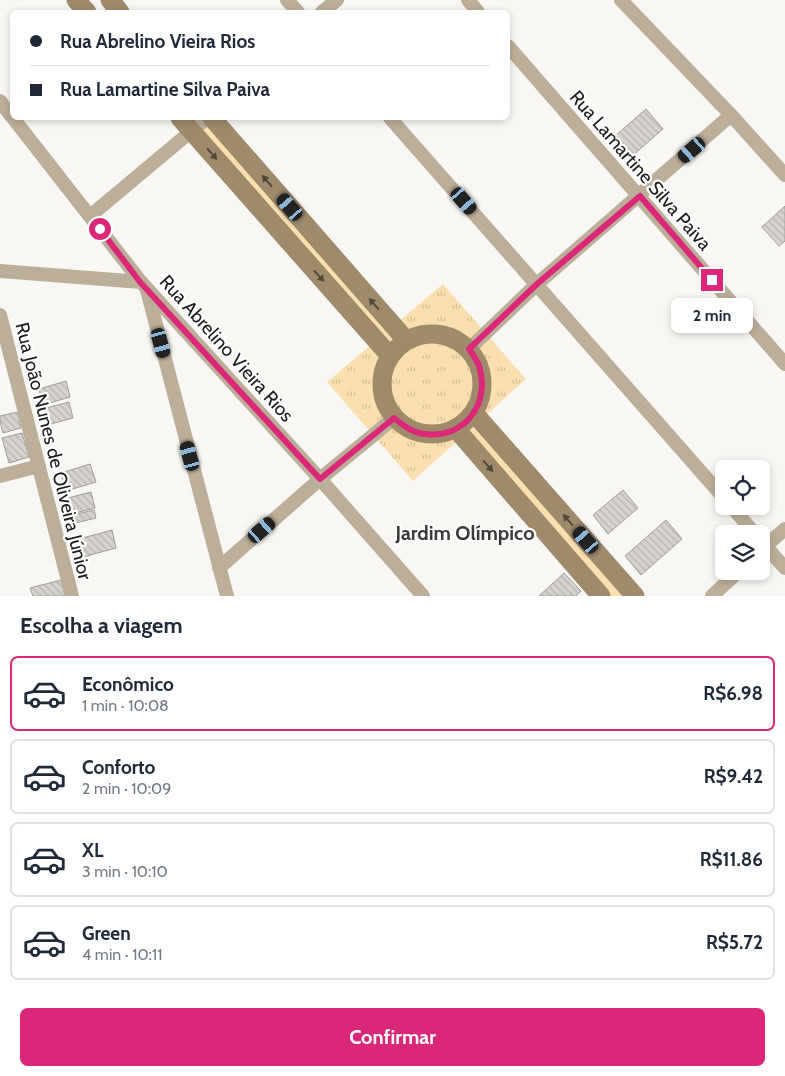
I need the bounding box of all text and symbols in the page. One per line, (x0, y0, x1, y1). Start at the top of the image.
text: Rua Abrelino Vieira Rios (60, 30, 255, 53)
text: Rua Lamartine Silva Paiva (60, 78, 270, 101)
street label: Rua Lamartine Silva Paiva (565, 86, 716, 255)
car (675, 134, 708, 166)
one-way arrow (207, 148, 218, 161)
one-way arrow (262, 175, 273, 188)
car (448, 185, 479, 217)
car (274, 191, 305, 223)
route start (89, 218, 111, 240)
route end (701, 269, 723, 291)
street label: Rua Abrelino Vieira Rios (155, 270, 299, 426)
one-way arrow (314, 270, 325, 283)
one-way arrow (368, 298, 380, 310)
callout: 2 min (671, 298, 753, 332)
text: 2 min (693, 306, 731, 325)
street label: Rua João Nunes de Oliveira Júnior (10, 320, 97, 582)
car (149, 327, 172, 359)
car (178, 440, 201, 472)
one-way arrow (483, 459, 494, 472)
map controls (715, 460, 770, 580)
button: locate (715, 460, 770, 515)
car (245, 514, 278, 546)
one-way arrow (562, 515, 574, 527)
district label: Jardim Olímpico (394, 521, 535, 545)
car (570, 524, 601, 556)
button: layers (715, 525, 770, 580)
text: Escolha a viagem (20, 612, 183, 639)
icon: car (22, 671, 67, 716)
text: Econômico (82, 673, 174, 696)
text: R$6.98 (703, 682, 763, 705)
text: 1 min · 10:08 (82, 696, 169, 715)
icon: car (22, 754, 67, 799)
text: Conforto (82, 756, 155, 779)
text: R$9.42 (704, 765, 763, 788)
text: 2 min · 10:09 (82, 779, 171, 798)
icon: car (22, 837, 67, 882)
text: XL (82, 839, 103, 862)
text: R$11.86 (700, 848, 763, 871)
text: 3 min · 10:10 (82, 862, 168, 881)
icon: car (22, 920, 67, 965)
text: Green (82, 922, 131, 945)
text: R$5.72 (706, 931, 763, 954)
text: 4 min · 10:11 (82, 945, 162, 964)
button: Confirmar (20, 1008, 765, 1066)

